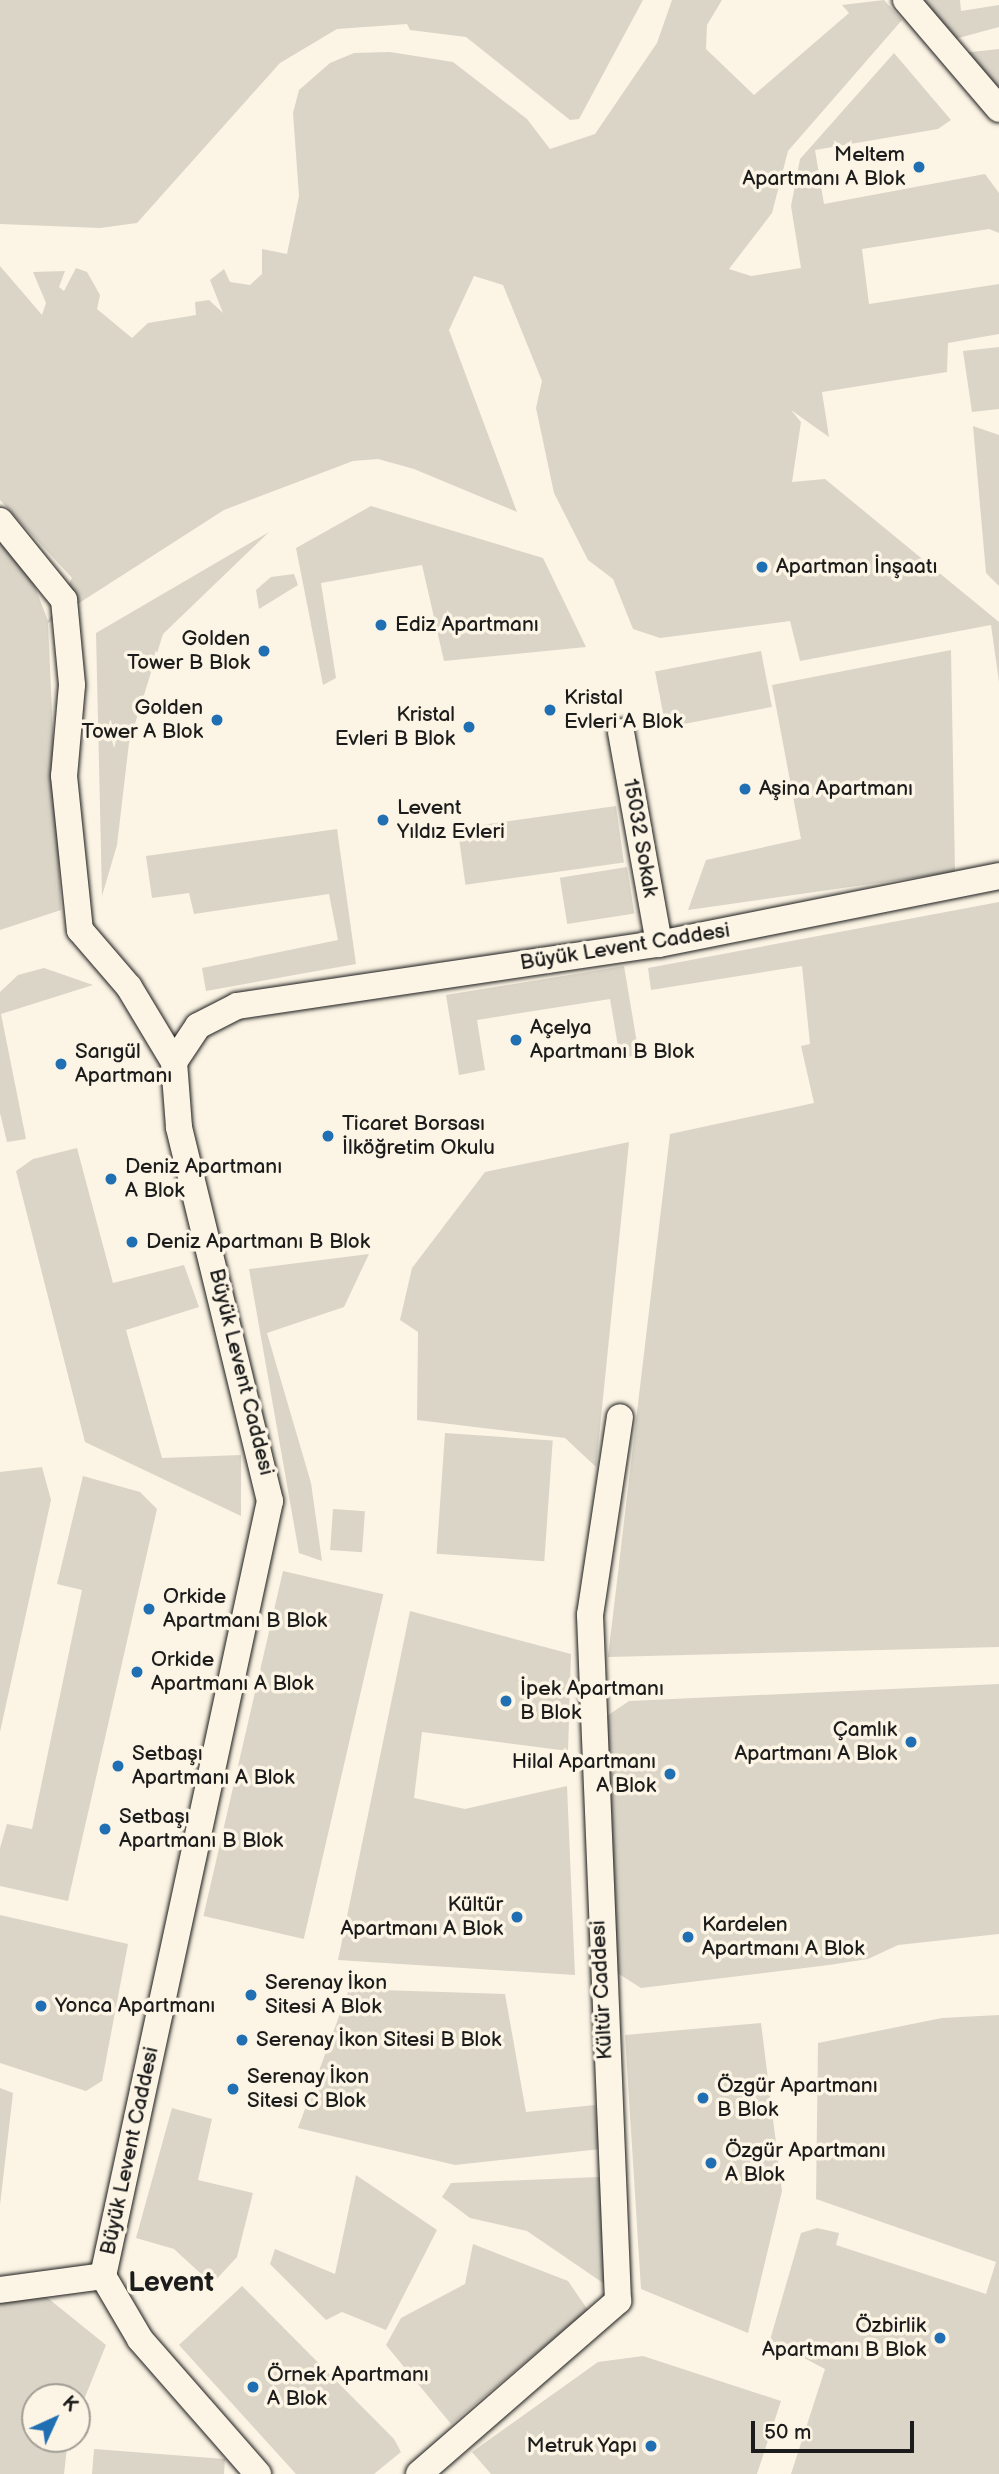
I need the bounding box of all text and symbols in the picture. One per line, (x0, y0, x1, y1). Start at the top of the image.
place label: Meltem Apartmanı A Blok (742, 142, 905, 192)
marker: Meltem Apartmanı A Blok (911, 159, 927, 175)
place label: Apartman İnşaatı (776, 554, 937, 580)
marker: Apartman İnşaatı (754, 559, 770, 575)
place label: Ediz Apartmanı (395, 612, 539, 638)
marker: Ediz Apartmanı (373, 617, 389, 633)
place label: Golden Tower B Blok (127, 626, 250, 676)
marker: Golden Tower B Blok (256, 643, 272, 659)
place label: Kristal Evleri A Blok (564, 685, 683, 735)
place label: Golden Tower A Blok (81, 695, 203, 745)
place label: Kristal Evleri B Blok (335, 702, 455, 752)
marker: Kristal Evleri A Blok (542, 702, 558, 718)
marker: Golden Tower A Blok (209, 712, 225, 728)
marker: Kristal Evleri B Blok (461, 719, 477, 735)
place label: Aşina Apartmanı (759, 776, 913, 802)
street label: 15032 Sokak (617, 777, 663, 899)
marker: Aşina Apartmanı (737, 781, 753, 797)
place label: Levent Yıldız Evleri (397, 795, 505, 845)
marker: Levent Yıldız Evleri (375, 812, 391, 828)
street label: Büyük Levent Caddesi (518, 918, 732, 976)
place label: Açelya Apartmanı B Blok (530, 1015, 694, 1065)
marker: Açelya Apartmanı B Blok (508, 1032, 524, 1048)
place label: Sarıgül Apartmanı (75, 1039, 172, 1089)
marker: Sarıgül Apartmanı (53, 1056, 69, 1072)
place label: Ticaret Borsası İlköğretim Okulu (342, 1111, 495, 1161)
marker: Ticaret Borsası İlköğretim Okulu (320, 1128, 336, 1144)
place label: Deniz Apartmanı A Blok (125, 1154, 282, 1204)
marker: Deniz Apartmanı A Blok (103, 1171, 119, 1187)
place label: Deniz Apartmanı B Blok (146, 1229, 370, 1255)
marker: Deniz Apartmanı B Blok (124, 1234, 140, 1250)
street label: Büyük Levent Caddesi (203, 1266, 279, 1478)
place label: Orkide Apartmanı B Blok (163, 1584, 327, 1634)
marker: Orkide Apartmanı B Blok (141, 1601, 157, 1617)
place label: Orkide Apartmanı A Blok (151, 1647, 314, 1697)
marker: Orkide Apartmanı A Blok (129, 1664, 145, 1680)
place label: İpek Apartmanı B Blok (520, 1676, 664, 1726)
marker: İpek Apartmanı B Blok (498, 1693, 514, 1709)
place label: Çamlık Apartmanı A Blok (734, 1717, 897, 1767)
marker: Çamlık Apartmanı A Blok (903, 1734, 919, 1750)
place label: Setbaşı Apartmanı A Blok (132, 1741, 295, 1791)
place label: Hilal Apartmanı A Blok (512, 1749, 656, 1799)
marker: Setbaşı Apartmanı A Blok (110, 1758, 126, 1774)
marker: Hilal Apartmanı A Blok (662, 1766, 678, 1782)
place label: Setbaşı Apartmanı B Blok (119, 1804, 283, 1854)
marker: Setbaşı Apartmanı B Blok (97, 1821, 113, 1837)
place label: Kültür Apartmanı A Blok (340, 1892, 503, 1942)
marker: Kültür Apartmanı A Blok (509, 1909, 525, 1925)
place label: Kardelen Apartmanı A Blok (702, 1912, 865, 1962)
street label: Kültür Caddesi (586, 1920, 618, 2060)
marker: Kardelen Apartmanı A Blok (680, 1929, 696, 1945)
place label: Serenay İkon Sitesi A Blok (265, 1970, 388, 2020)
marker: Serenay İkon Sitesi A Blok (243, 1987, 259, 2003)
place label: Yonca Apartmanı (55, 1993, 215, 2019)
marker: Yonca Apartmanı (33, 1998, 49, 2014)
place label: Serenay İkon Sitesi B Blok (256, 2027, 503, 2053)
marker: Serenay İkon Sitesi B Blok (234, 2032, 250, 2048)
street label: Büyük Levent Caddesi (96, 2045, 164, 2257)
place label: Serenay İkon Sitesi C Blok (247, 2064, 370, 2114)
place label: Özgür Apartmanı B Blok (717, 2073, 878, 2123)
marker: Serenay İkon Sitesi C Blok (225, 2081, 241, 2097)
marker: Özgür Apartmanı B Blok (695, 2090, 711, 2106)
place label: Özgür Apartmanı A Blok (725, 2138, 886, 2188)
marker: Özgür Apartmanı A Blok (703, 2155, 719, 2171)
district label: Levent (128, 2266, 214, 2300)
place label: Özbirlik Apartmanı B Blok (762, 2313, 926, 2363)
marker: Özbirlik Apartmanı B Blok (932, 2330, 948, 2346)
place label: Örnek Apartmanı A Blok (267, 2362, 429, 2412)
marker: Örnek Apartmanı A Blok (245, 2379, 261, 2395)
north arrow (21, 2383, 91, 2453)
text: K (57, 2392, 82, 2417)
scale bar (754, 2408, 917, 2452)
text: 50 m (764, 2420, 811, 2445)
place label: Metruk Yapı (525, 2433, 637, 2459)
marker: Metruk Yapı (643, 2438, 659, 2454)

